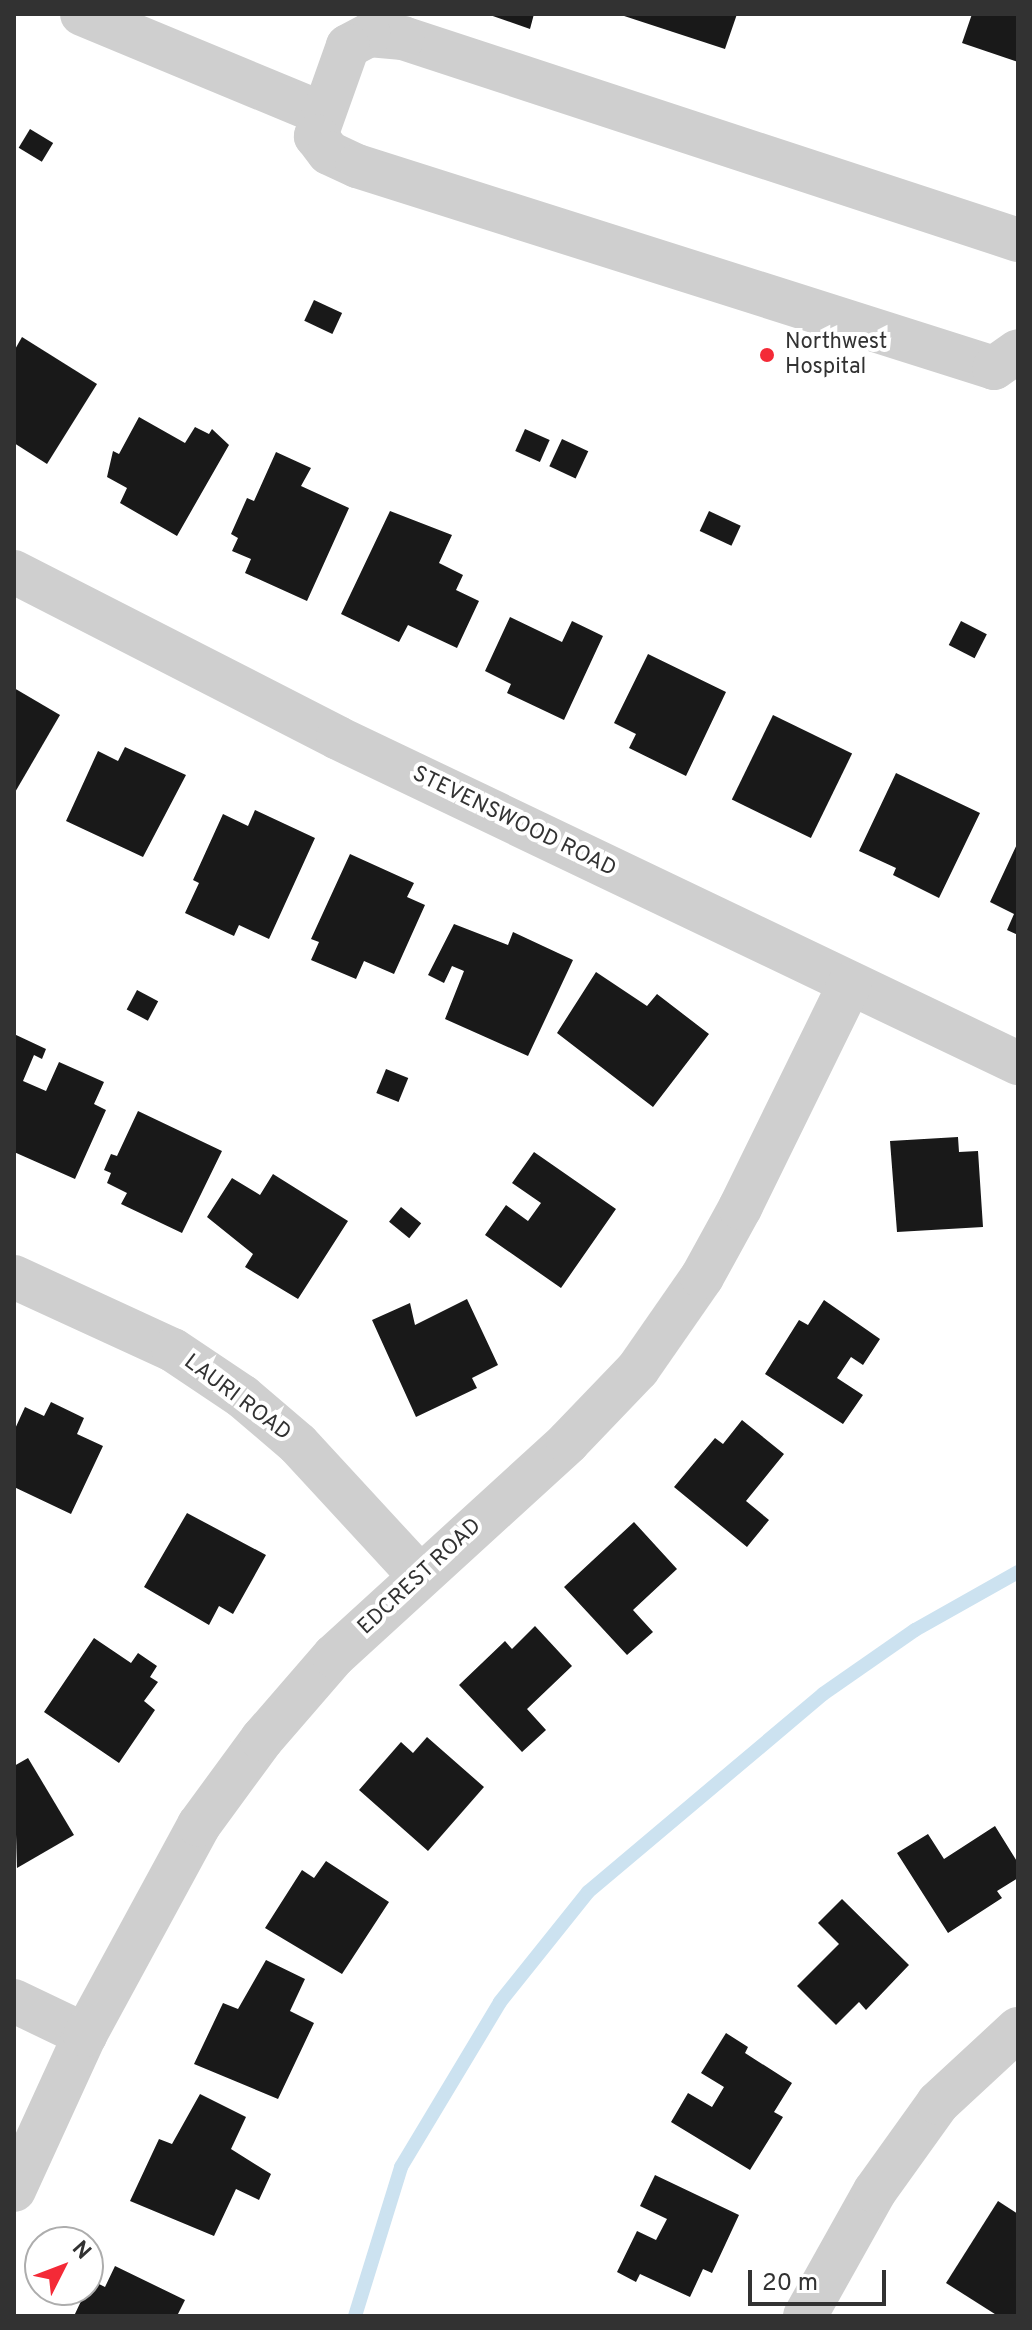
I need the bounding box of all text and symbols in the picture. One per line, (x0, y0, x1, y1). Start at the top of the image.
place label: Northwest Hospital (785, 329, 887, 380)
marker: Northwest Hospital (756, 344, 778, 366)
street label: STEVENSWOOD ROAD (408, 761, 620, 883)
street label: LAURI ROAD (178, 1349, 296, 1447)
street label: EDCREST ROAD (353, 1513, 487, 1641)
north arrow (24, 2226, 104, 2306)
text: N (65, 2236, 96, 2266)
scale bar (752, 2254, 890, 2304)
text: 20 m (762, 2269, 818, 2299)

